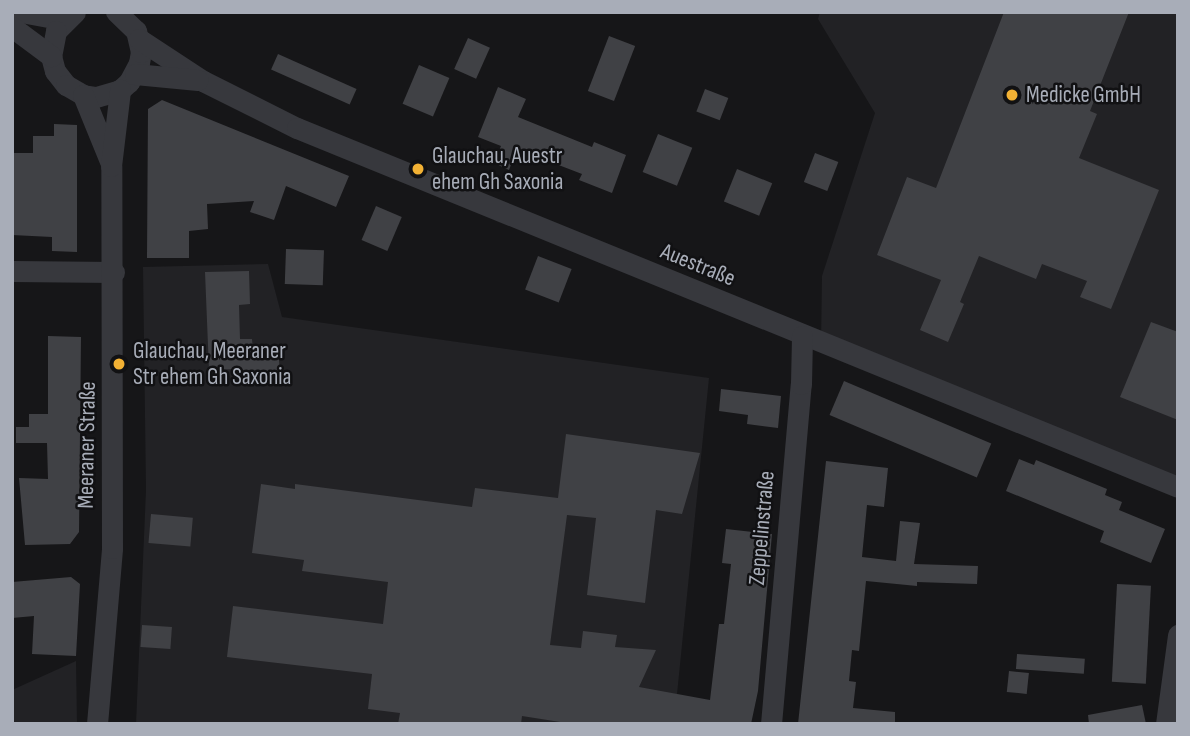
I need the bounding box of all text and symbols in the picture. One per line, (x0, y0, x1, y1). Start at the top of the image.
place label: Medicke GmbH (1026, 81, 1141, 109)
marker: Medicke GmbH (1004, 87, 1020, 103)
place label: Glauchau, Auestr ehem Gh Saxonia (432, 142, 563, 196)
marker: Glauchau, Auestr ehem Gh Saxonia (410, 161, 426, 177)
street label: Auestraße (657, 238, 739, 292)
place label: Glauchau, Meeraner Str ehem Gh Saxonia (133, 337, 291, 391)
marker: Glauchau, Meeraner Str ehem Gh Saxonia (111, 356, 127, 372)
street label: Meeraner Straße (72, 381, 102, 509)
street label: Zeppelinstraße (743, 470, 781, 586)

